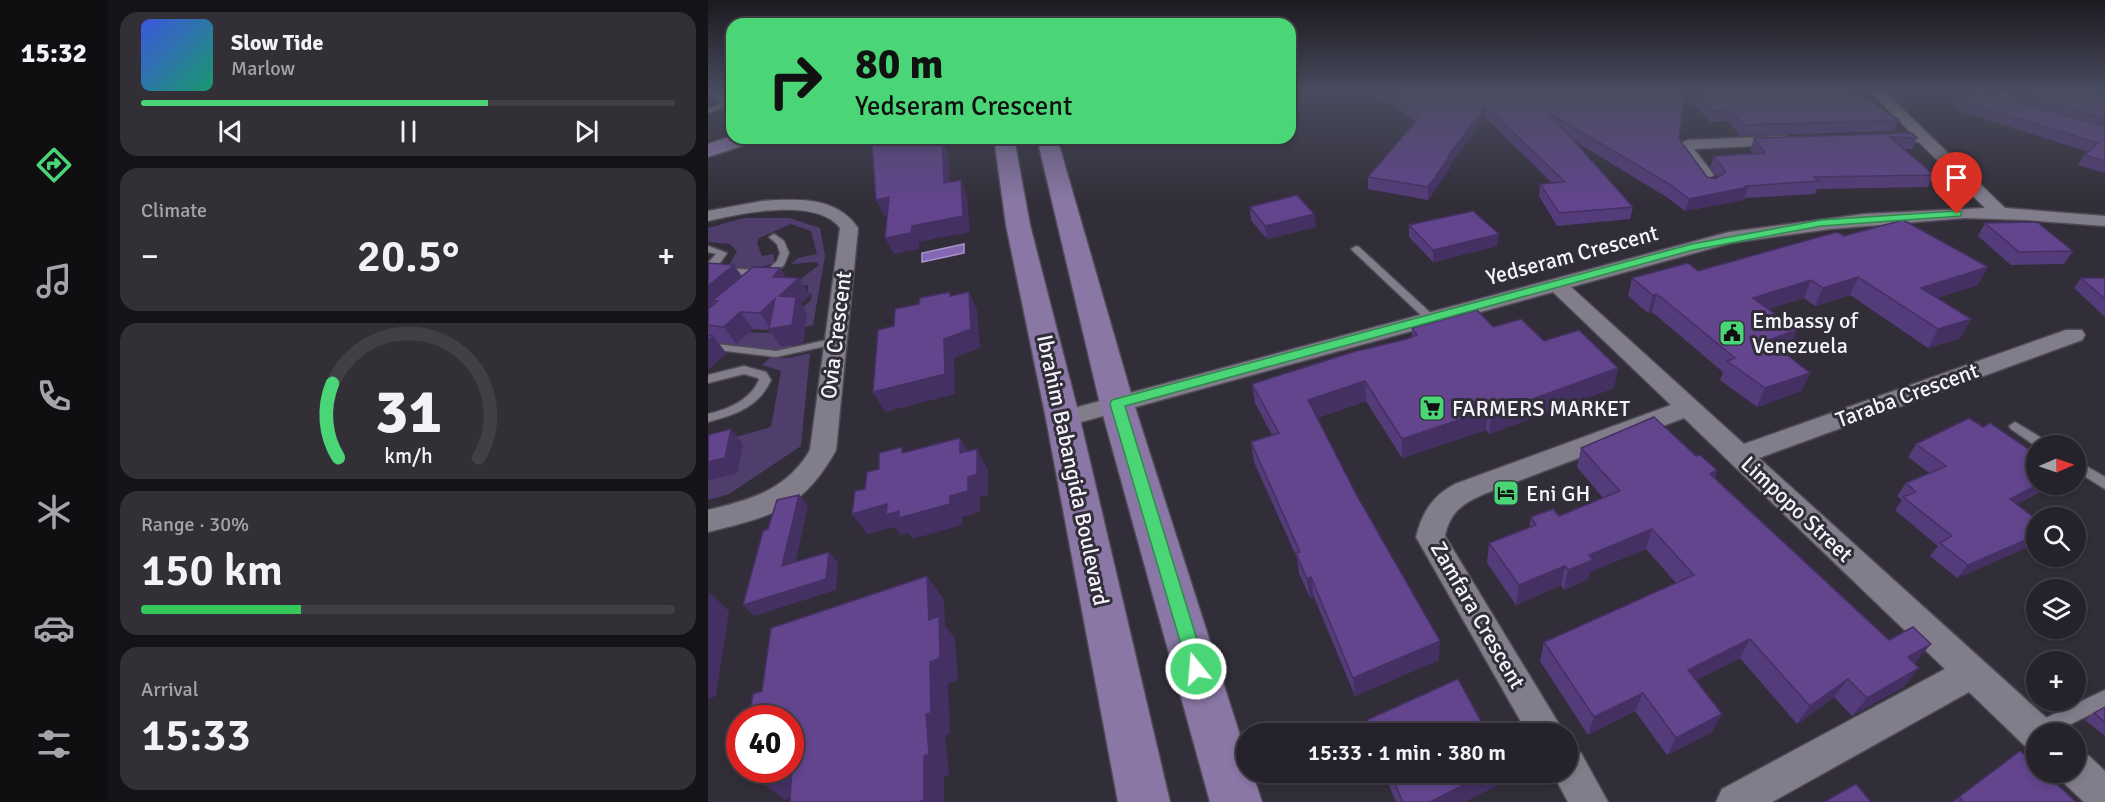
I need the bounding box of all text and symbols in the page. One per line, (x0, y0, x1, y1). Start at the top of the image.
text: Slow Tide (231, 29, 323, 56)
text: 15:32 (21, 37, 87, 70)
text: 80 m (855, 39, 944, 90)
icon: right (756, 42, 834, 120)
text: Marlow (231, 56, 295, 81)
text: Yedseram Crescent (855, 90, 1072, 123)
icon: previous (214, 115, 247, 148)
icon: pause (392, 115, 425, 148)
icon: next (570, 115, 603, 148)
icon: directions (33, 144, 75, 186)
pin (1931, 152, 1982, 214)
icon: arrive (1940, 161, 1973, 194)
text: Climate (141, 198, 207, 223)
street label: Yedseram Crescent (1483, 219, 1661, 291)
text: 20.5° (357, 229, 459, 284)
text: − (141, 236, 159, 277)
text: + (657, 236, 675, 277)
icon: music (33, 260, 75, 302)
street label: Ovia Crescent (815, 269, 857, 401)
place label: Embassy of Venezuela (1752, 307, 1859, 359)
public building icon: Embassy of Venezuela (1717, 318, 1747, 348)
street label: Ibrahim Babangida Boulevard (1031, 332, 1115, 608)
street label: Taraba Crescent (1832, 357, 1982, 433)
text: 31 (374, 373, 442, 450)
icon: phone (33, 375, 75, 417)
supermarket icon: FARMERS MARKET (1417, 393, 1447, 423)
place label: FARMERS MARKET (1452, 395, 1630, 422)
north arrow (2026, 435, 2086, 495)
map controls (2026, 435, 2086, 783)
text: km/h (384, 443, 432, 469)
street label: Limpopo Street (1736, 450, 1859, 568)
hotel icon: Eni GH (1491, 478, 1521, 508)
place label: Eni GH (1526, 480, 1590, 507)
icon: climate (33, 491, 75, 533)
button: search (2026, 507, 2086, 567)
text: Range · 30% (141, 512, 249, 537)
street label: Zamfara Crescent (1425, 536, 1531, 694)
text: 150 km (141, 543, 283, 598)
button: layers (2026, 579, 2086, 639)
icon: car (33, 607, 75, 649)
position arrow (1164, 637, 1228, 701)
button: + (2026, 651, 2086, 711)
text: Arrival (141, 677, 199, 702)
speed limit sign: 40 (726, 705, 804, 783)
text: 15:33 (141, 708, 251, 763)
icon: filters (33, 723, 75, 765)
button: − (2026, 723, 2086, 783)
text: 15:33 · 1 min · 380 m (1308, 739, 1506, 766)

